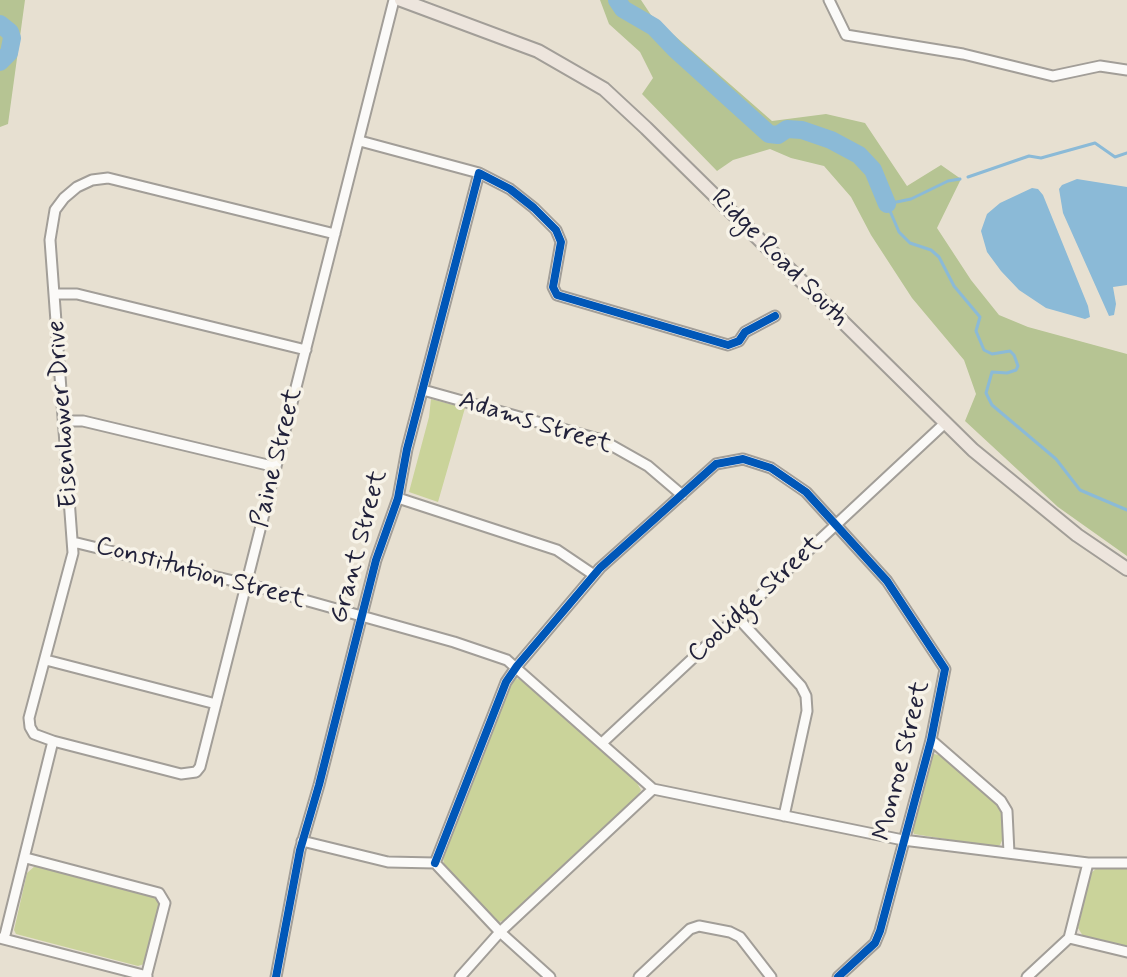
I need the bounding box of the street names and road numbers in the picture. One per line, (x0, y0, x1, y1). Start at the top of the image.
street label: Ridge Road South (704, 184, 854, 334)
street label: Eisenhower Drive (42, 319, 86, 509)
street label: Paine Street (246, 385, 310, 531)
street label: Adams Street (455, 386, 615, 462)
street label: Grant Street (325, 467, 395, 627)
street label: Coolidge Street (682, 530, 830, 670)
street label: Constitution Street (92, 531, 308, 617)
street label: Monroe Street (868, 678, 938, 844)

